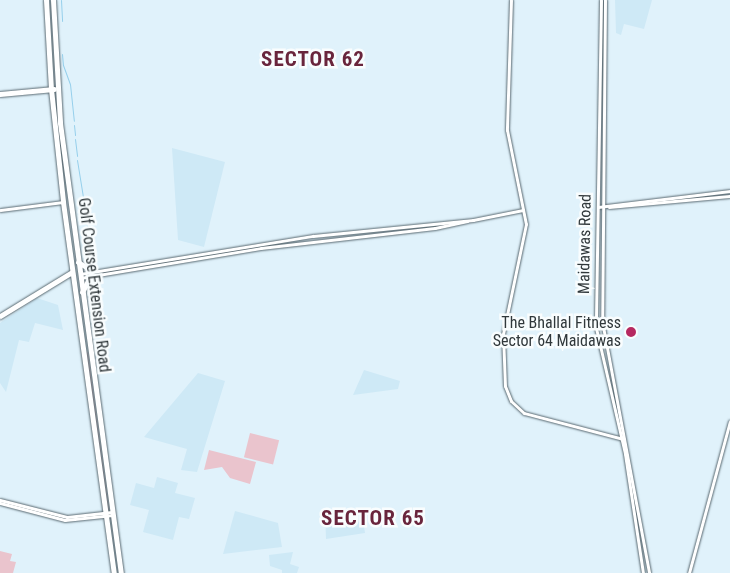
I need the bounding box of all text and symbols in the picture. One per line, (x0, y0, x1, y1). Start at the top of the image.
district label: SECTOR 62 (260, 46, 366, 72)
street label: Maidawas Road (575, 194, 595, 294)
street label: Golf Course Extension Road (74, 197, 114, 373)
place label: The Bhallal Fitness Sector 64 Maidawas (493, 313, 621, 351)
marker: The Bhallal Fitness Sector 64 Maidawas (625, 326, 637, 338)
district label: SECTOR 65 (320, 505, 426, 531)

